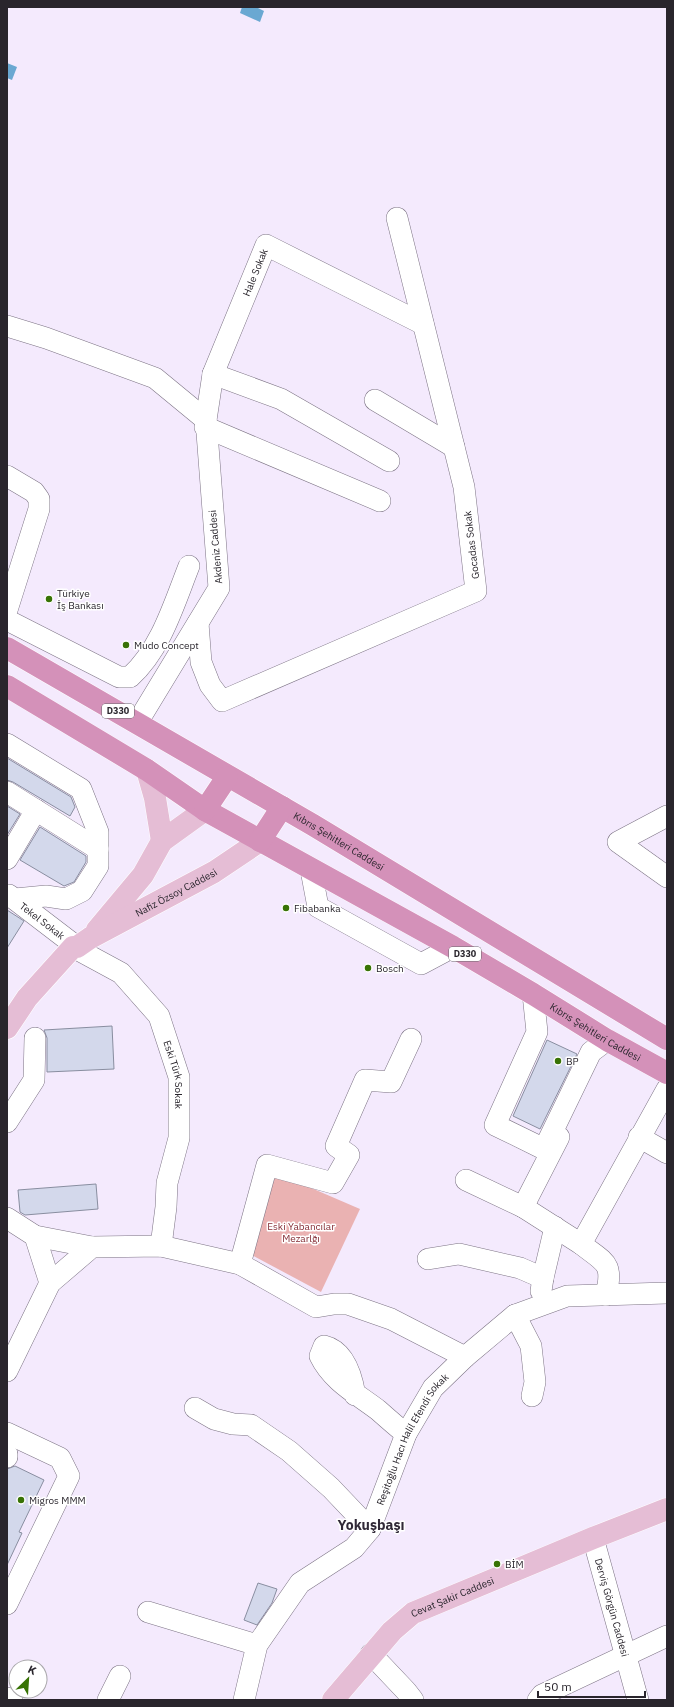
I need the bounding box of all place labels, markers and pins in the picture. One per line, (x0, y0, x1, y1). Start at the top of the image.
place label: Türkiye İş Bankası (57, 587, 104, 612)
marker: Türkiye İş Bankası (44, 594, 54, 604)
place label: Mudo Concept (134, 639, 199, 652)
marker: Mudo Concept (121, 640, 131, 650)
place label: Fibabanka (294, 902, 341, 915)
marker: Fibabanka (281, 903, 291, 913)
place label: Bosch (376, 962, 404, 975)
marker: Bosch (363, 963, 373, 973)
place label: BP (566, 1055, 579, 1068)
marker: BP (553, 1056, 563, 1066)
place label: Migros MMM (29, 1494, 86, 1507)
marker: Migros MMM (16, 1495, 26, 1505)
place label: BİM (505, 1558, 524, 1571)
marker: BİM (492, 1559, 502, 1569)

